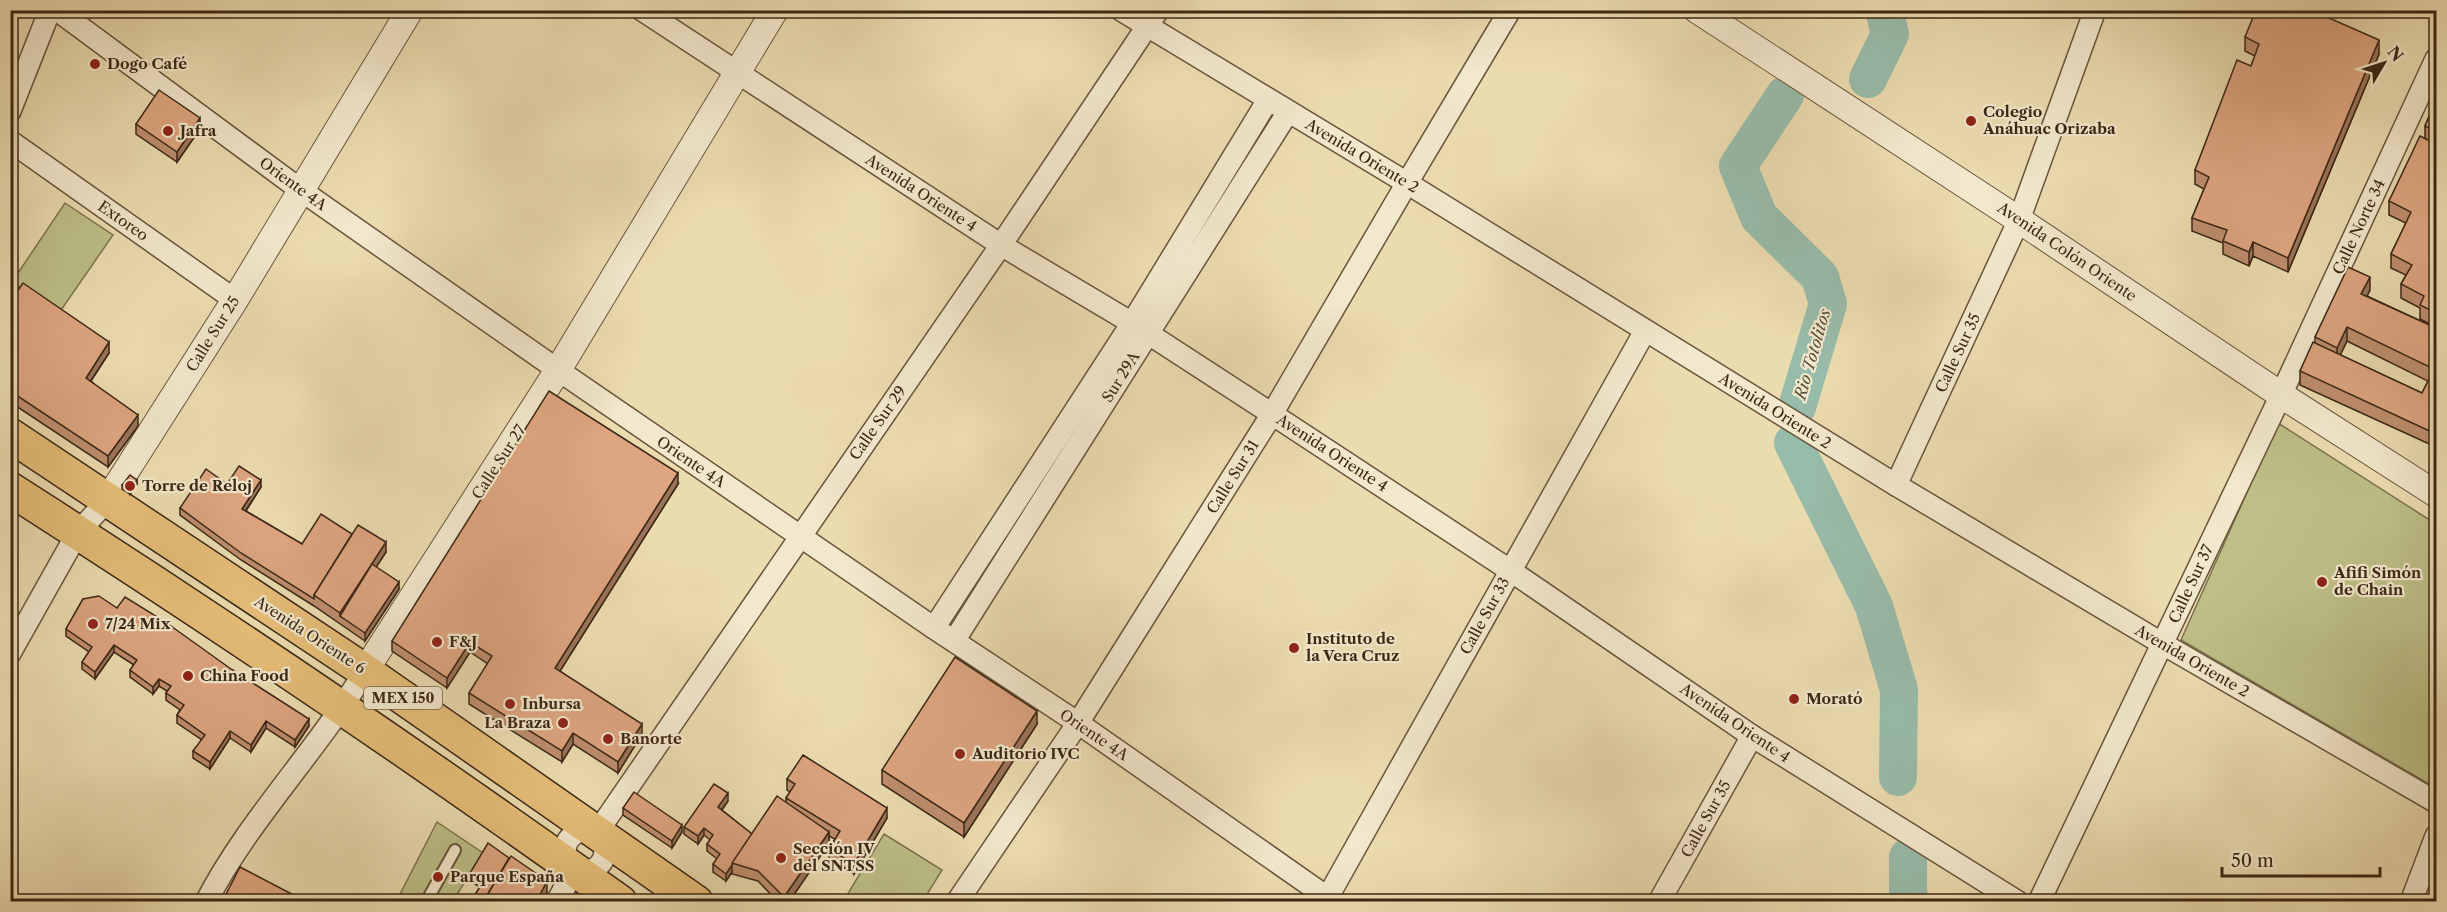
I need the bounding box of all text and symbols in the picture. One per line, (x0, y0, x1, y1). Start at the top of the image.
north arrow (2354, 33, 2414, 93)
text: N (2384, 42, 2408, 65)
place label: Dogo Café (107, 54, 187, 73)
marker: Dogo Café (88, 57, 102, 71)
place label: Colegio Anáhuac Orizaba (1982, 102, 2116, 138)
street label: Avenida Oriente 2 (1301, 114, 1422, 197)
marker: Colegio Anáhuac Orizaba (1964, 114, 1978, 128)
place label: Jafra (177, 121, 217, 140)
marker: Jafra (161, 124, 175, 138)
street label: Avenida Oriente 4 (861, 149, 980, 236)
street label: Oriente 4A (256, 153, 331, 215)
street label: Calle Norte 34 (2328, 176, 2389, 277)
street label: Extoreo (94, 196, 152, 245)
street label: Avenida Colón Oriente (1993, 197, 2140, 305)
street label: Calle Sur 25 (182, 292, 243, 375)
water label: Rio Totolitos (1789, 306, 1835, 404)
street label: Calle Sur 35 (1931, 310, 1984, 396)
street label: Sur 29A (1098, 347, 1144, 406)
street label: Avenida Oriente 2 (1715, 368, 1835, 453)
street label: Calle Sur 29 (845, 382, 910, 464)
street label: Avenida Oriente 4 (1272, 409, 1391, 496)
street label: Calle Sur 27 (467, 420, 530, 503)
street label: Oriente 4A (653, 432, 730, 492)
street label: Calle Sur 31 (1202, 436, 1263, 517)
place label: Torre de Reloj (142, 476, 252, 495)
marker: Torre de Reloj (123, 479, 137, 493)
street label: Calle Sur 37 (2164, 541, 2217, 626)
place label: Afifi Simón de Chain (2333, 563, 2422, 599)
street label: Calle Sur 33 (1456, 574, 1514, 658)
marker: Afifi Simón de Chain (2315, 575, 2329, 589)
street label: Avenida Oriente 6 (250, 591, 370, 678)
place label: 7/24 Mix (105, 614, 171, 633)
marker: 7/24 Mix (86, 617, 100, 631)
street label: Avenida Oriente 2 (2131, 620, 2253, 701)
place label: Instituto de la Vera Cruz (1306, 629, 1399, 665)
place label: F&J (449, 632, 477, 651)
marker: F&J (430, 635, 444, 649)
marker: Instituto de la Vera Cruz (1287, 641, 1301, 655)
place label: China Food (200, 666, 289, 685)
marker: China Food (181, 669, 195, 683)
street label: Avenida Oriente 4 (1676, 678, 1794, 766)
road number: MEX 150 (364, 687, 442, 709)
place label: Morató (1806, 689, 1863, 708)
marker: Morató (1787, 692, 1801, 706)
place label: Inbursa (522, 694, 582, 713)
marker: Inbursa (503, 697, 517, 711)
street label: Oriente 4A (1056, 705, 1133, 765)
place label: La Braza (484, 713, 551, 732)
marker: La Braza (556, 716, 570, 730)
place label: Banorte (620, 729, 682, 748)
marker: Banorte (601, 732, 615, 746)
place label: Auditorio IVC (971, 744, 1080, 763)
marker: Auditorio IVC (953, 747, 967, 761)
street label: Calle Sur 35 (1677, 777, 1735, 861)
place label: Sección IV del SNTSS (793, 839, 875, 875)
scale bar (2222, 840, 2380, 878)
text: 50 m (2231, 850, 2274, 872)
marker: Sección IV del SNTSS (774, 851, 788, 865)
place label: Parque España (450, 867, 564, 886)
marker: Parque España (431, 870, 445, 884)

